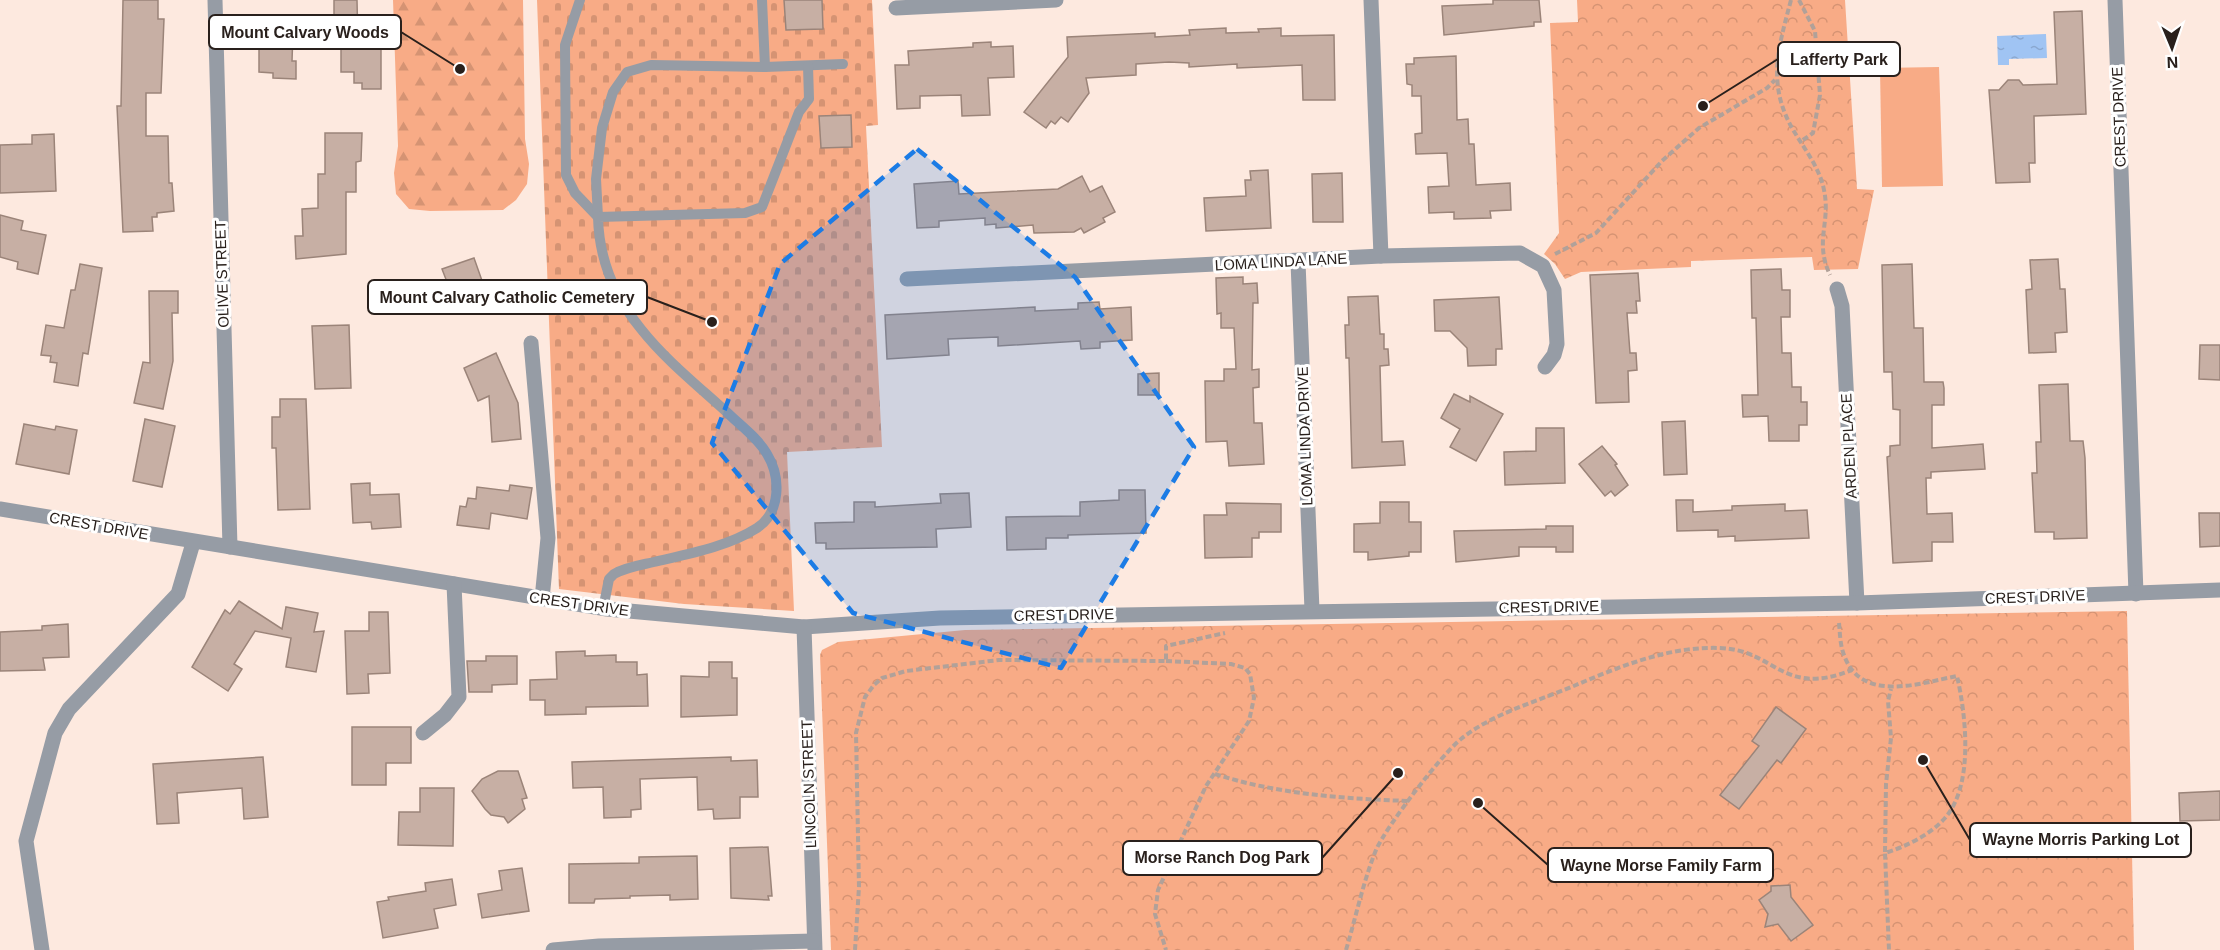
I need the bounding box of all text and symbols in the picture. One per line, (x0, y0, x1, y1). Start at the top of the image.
callout: Mount Calvary Woods (209, 15, 401, 49)
north arrow (2142, 18, 2202, 78)
text: Mount Calvary Woods (221, 24, 389, 41)
callout: Lafferty Park (1778, 42, 1900, 76)
text: Lafferty Park (1790, 51, 1888, 68)
text: N (2166, 54, 2179, 71)
street label: CREST DRIVE (2108, 66, 2129, 168)
street label: OLIVE STREET (211, 220, 232, 328)
street label: LOMA LINDA LANE (1214, 250, 1348, 273)
callout: Mount Calvary Catholic Cemetery (368, 280, 647, 314)
text: Mount Calvary Catholic Cemetery (379, 289, 635, 306)
street label: LOMA LINDA DRIVE (1294, 366, 1315, 506)
street label: ARDEN PLACE (1837, 393, 1860, 499)
street label: CREST DRIVE (48, 508, 150, 543)
street label: CREST DRIVE (1984, 586, 2086, 607)
street label: CREST DRIVE (528, 588, 630, 619)
street label: CREST DRIVE (1499, 597, 1599, 616)
street label: CREST DRIVE (1014, 605, 1114, 624)
street label: LINCOLN STREET (798, 720, 819, 848)
callout: Wayne Morris Parking Lot (1970, 823, 2191, 857)
text: Wayne Morris Parking Lot (1983, 831, 2180, 848)
callout: Morse Ranch Dog Park (1123, 841, 1322, 875)
callout: Wayne Morse Family Farm (1548, 848, 1773, 882)
text: Morse Ranch Dog Park (1134, 849, 1310, 866)
text: Wayne Morse Family Farm (1560, 857, 1762, 874)

